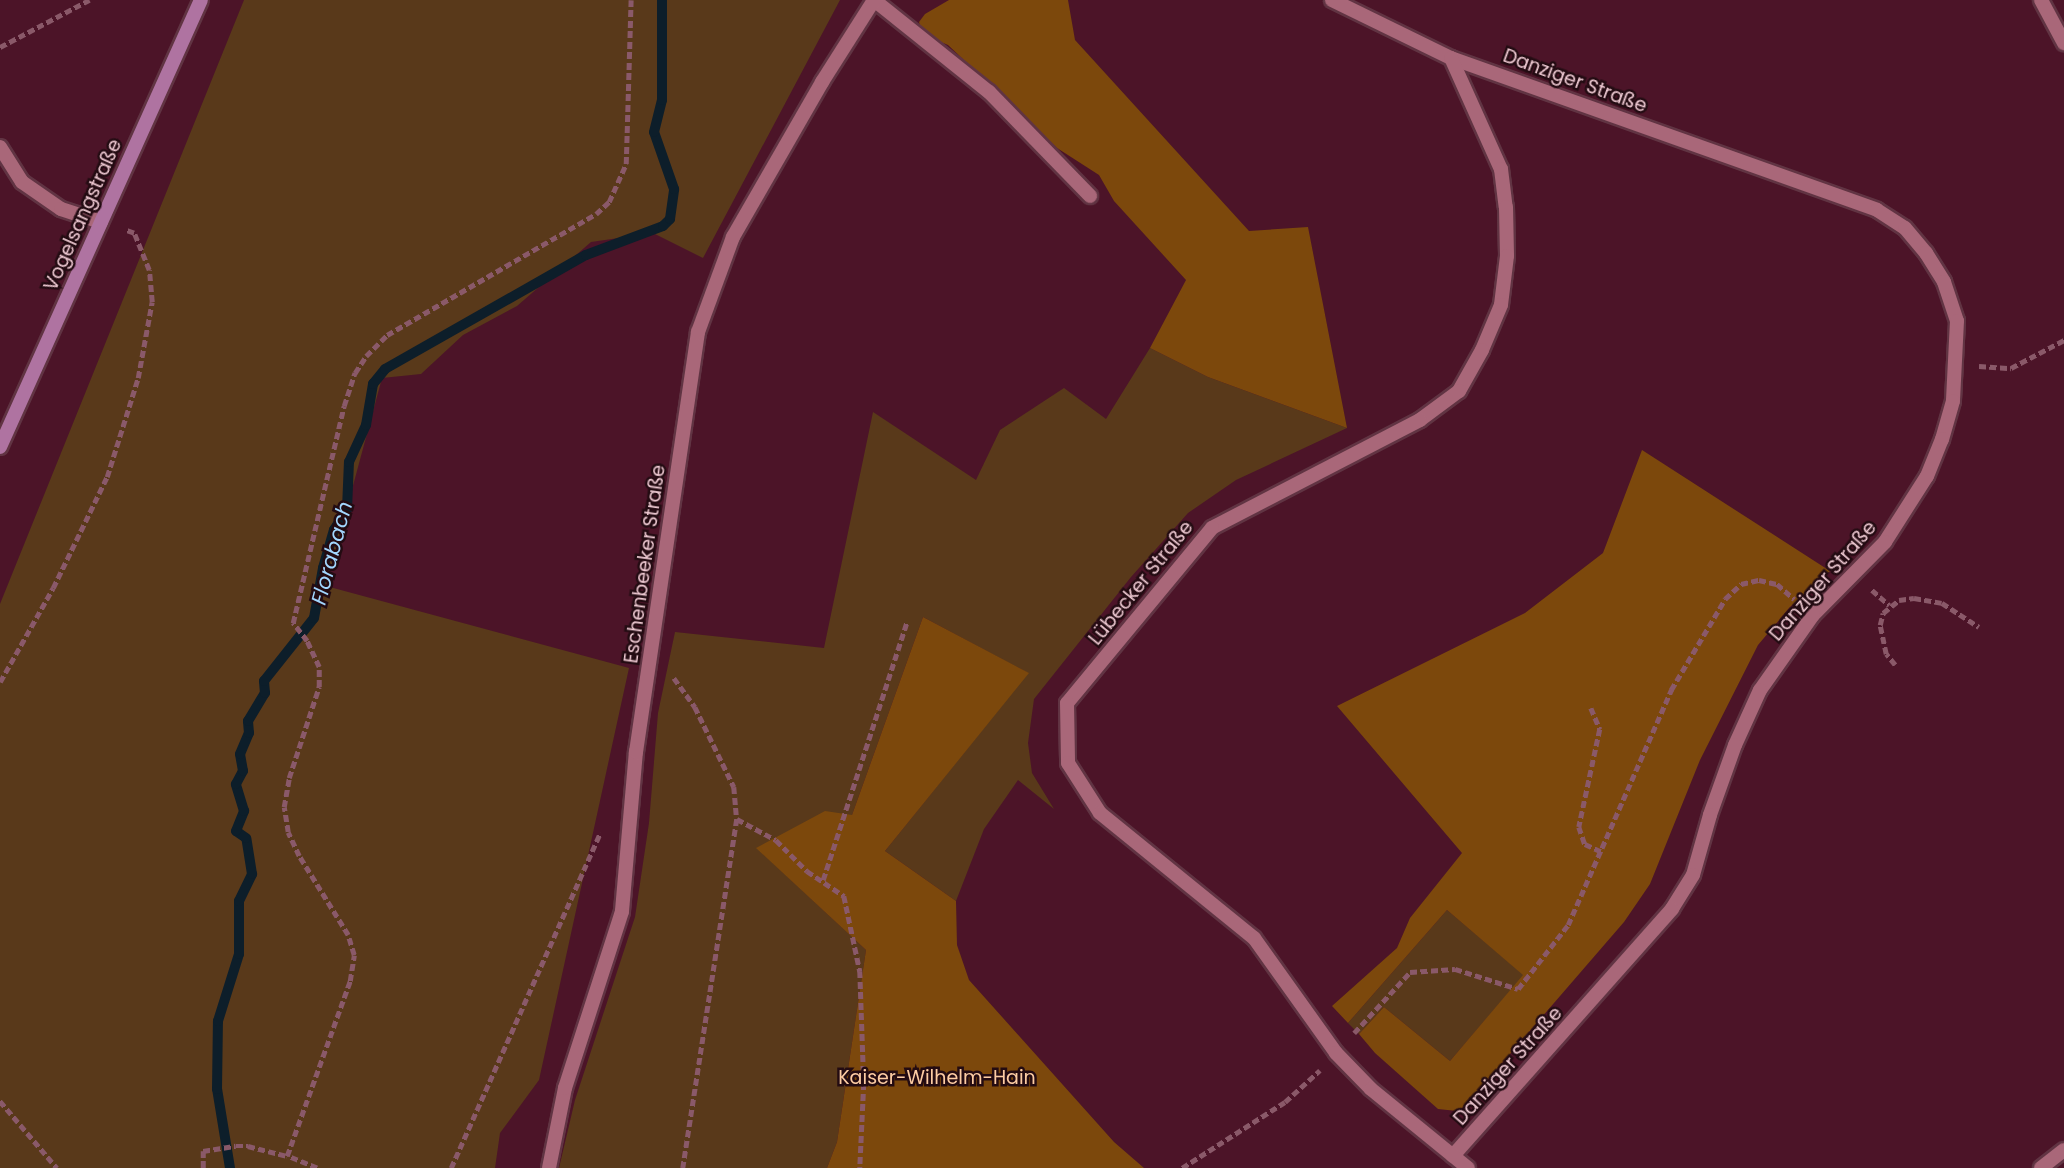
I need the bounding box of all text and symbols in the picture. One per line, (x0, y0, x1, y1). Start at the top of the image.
street label: Danziger Straße (1500, 44, 1650, 118)
street label: Vogelsangstraße (39, 136, 127, 294)
street label: Eschenbeeker Straße (620, 463, 670, 665)
water label: Florabach (306, 499, 358, 607)
street label: Lübecker Straße (1084, 516, 1198, 650)
street label: Danziger Straße (1765, 516, 1881, 646)
street label: Danziger Straße (1449, 1002, 1567, 1130)
park label: Kaiser-Wilhelm-Hain (838, 1067, 1036, 1089)

